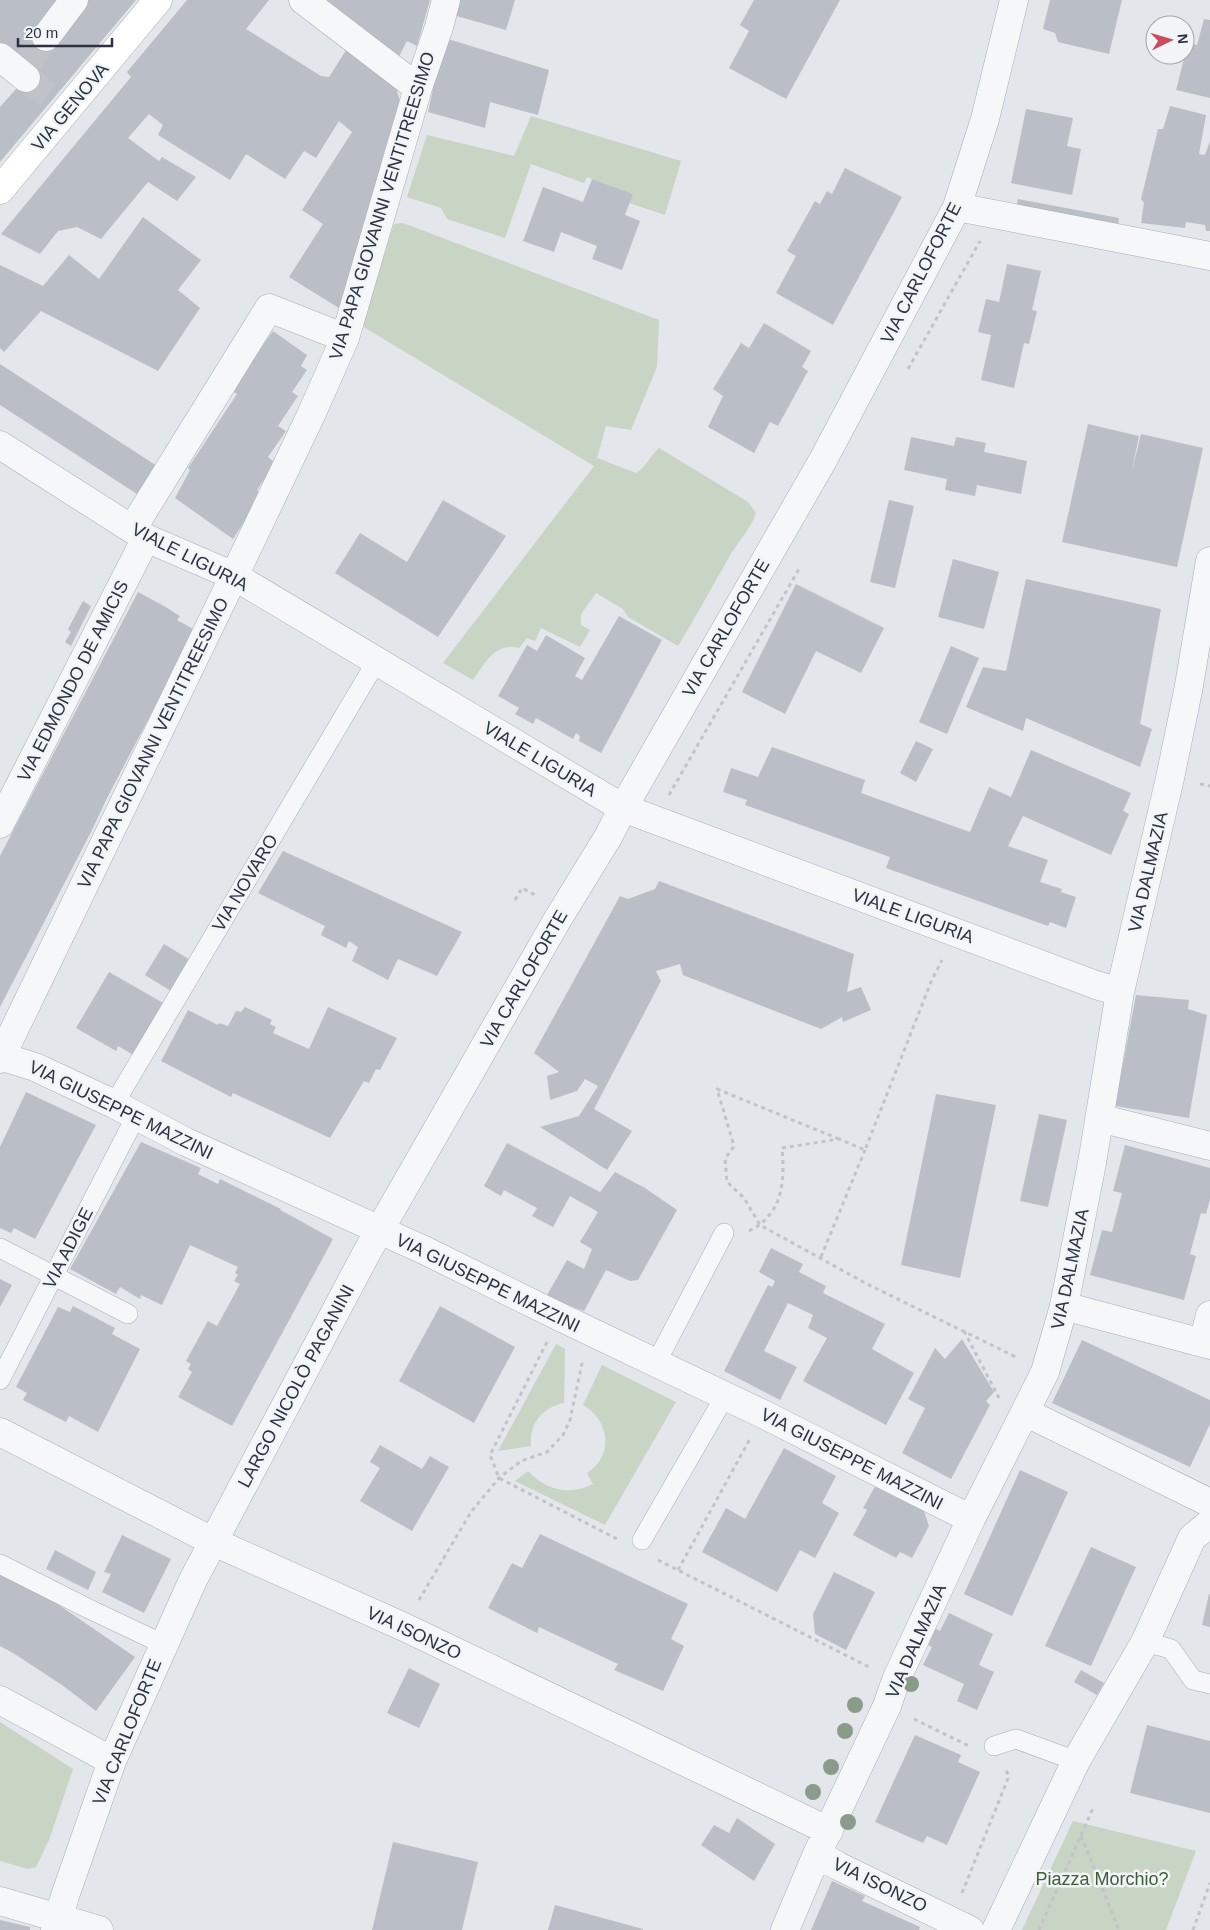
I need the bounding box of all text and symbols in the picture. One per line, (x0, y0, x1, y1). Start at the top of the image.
scale bar (18, 15, 111, 47)
north arrow (1145, 15, 1195, 65)
text: 20 m (25, 24, 58, 41)
text: N (1175, 33, 1191, 45)
street label: VIA PAPA GIOVANNI VENTITREESIMO (325, 50, 439, 362)
street label: VIA GENOVA (27, 59, 113, 155)
street label: VIA CARLOFORTE (877, 199, 965, 347)
street label: VIALE LIGURIA (128, 519, 252, 595)
street label: VIA CARLOFORTE (678, 556, 774, 700)
street label: VIA EDMONDO DE AMICIS (13, 577, 133, 785)
street label: VIA PAPA GIOVANNI VENTITREESIMO (74, 594, 232, 892)
street label: VIALE LIGURIA (480, 717, 600, 801)
street label: VIA DALMAZIA (1124, 810, 1172, 934)
street label: VIA NOVARO (208, 831, 282, 935)
street label: VIALE LIGURIA (849, 885, 977, 947)
street label: VIA CARLOFORTE (476, 907, 572, 1051)
street label: VIA GIUSEPPE MAZZINI (26, 1057, 216, 1163)
street label: VIA ADIGE (39, 1204, 97, 1292)
street label: VIA DALMAZIA (1047, 1207, 1093, 1331)
street label: VIA GIUSEPPE MAZZINI (393, 1230, 583, 1336)
street label: LARGO NICOLÒ PAGANINI (233, 1281, 358, 1491)
street label: VIA GIUSEPPE MAZZINI (757, 1404, 947, 1514)
street label: VIA DALMAZIA (882, 1581, 950, 1701)
street label: VIA ISONZO (364, 1602, 464, 1664)
street label: VIA CARLOFORTE (89, 1656, 165, 1808)
street label: VIA ISONZO (830, 1854, 930, 1916)
park label: Piazza Morchio? (1035, 1869, 1169, 1889)

